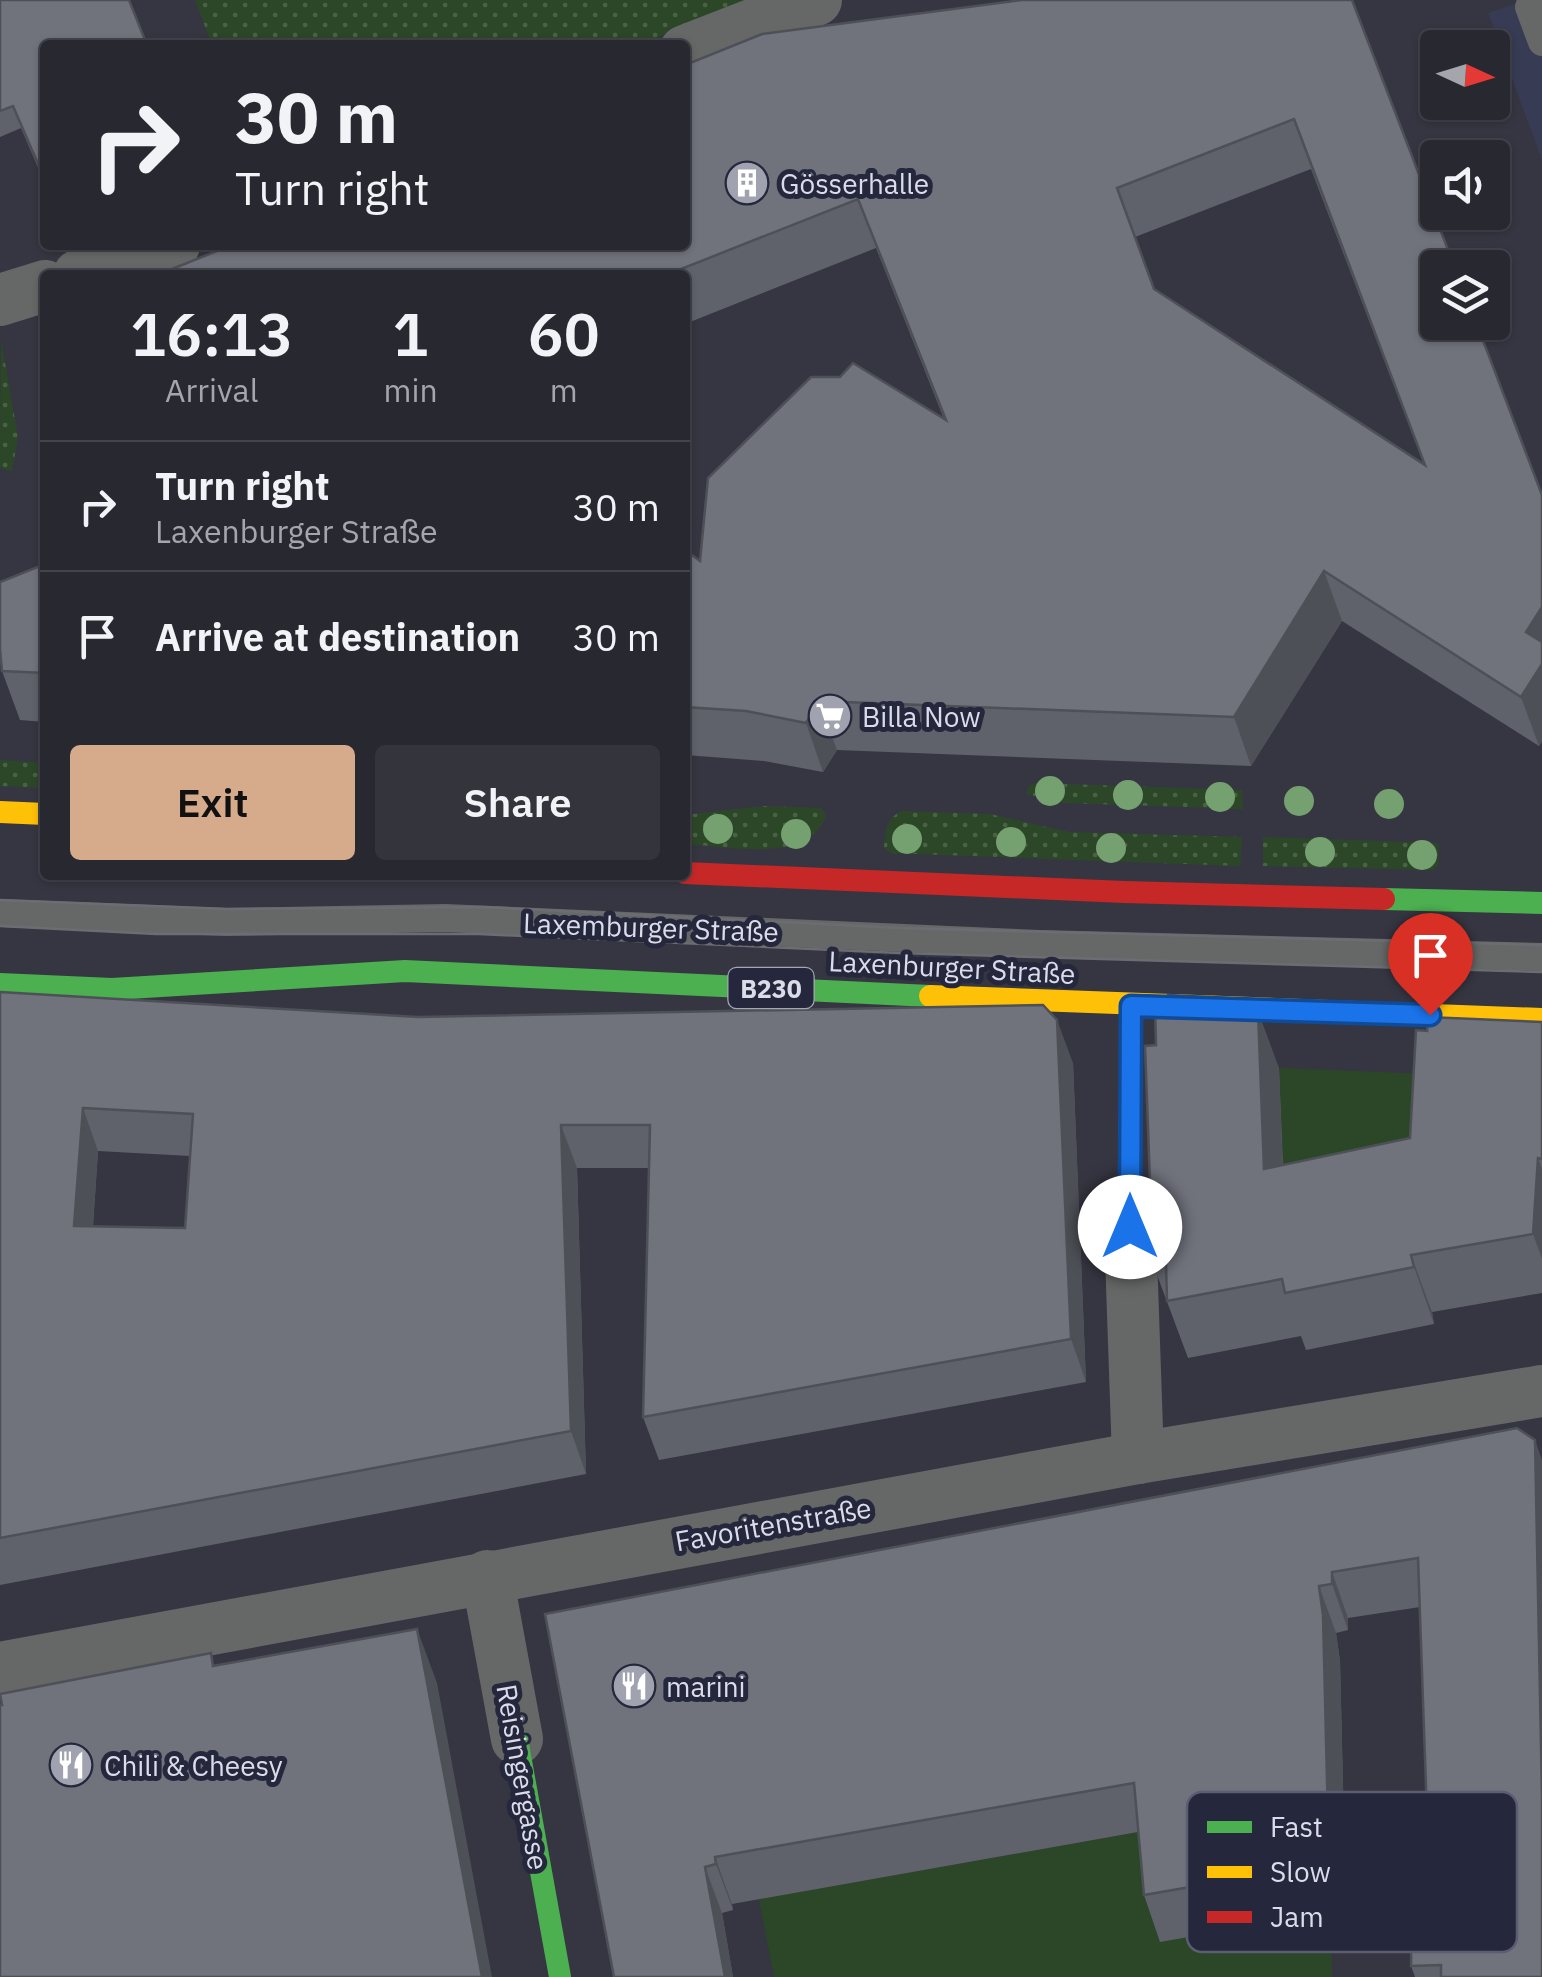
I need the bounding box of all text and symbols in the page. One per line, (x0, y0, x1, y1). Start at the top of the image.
north arrow (1420, 30, 1510, 120)
map controls (1420, 30, 1510, 340)
text: 30 m (235, 71, 398, 162)
icon: right (70, 80, 200, 210)
button: sound (1420, 140, 1510, 230)
text: Turn right (235, 159, 430, 217)
building icon: Gösserhalle (724, 160, 770, 206)
place label: Gösserhalle (780, 165, 929, 202)
button: layers (1420, 250, 1510, 340)
text: 16:13 (130, 294, 293, 373)
text: 1 (393, 294, 429, 373)
text: 60 (528, 294, 600, 373)
text: Arrival (165, 369, 258, 411)
text: min (383, 369, 438, 411)
text: m (550, 369, 578, 411)
text: Turn right (155, 461, 330, 510)
icon: right (70, 479, 125, 534)
text: 30 m (572, 482, 660, 531)
text: Laxenburger Straße (155, 510, 438, 552)
icon: arrive (70, 609, 125, 664)
text: Arrive at destination (155, 612, 520, 661)
text: 30 m (572, 612, 660, 661)
supermarket icon: Billa Now (807, 693, 853, 739)
place label: Billa Now (862, 698, 981, 735)
button: Exit (70, 745, 355, 860)
button: Share (375, 745, 660, 860)
street label: Laxemburger Straße (523, 904, 779, 950)
pin (1388, 913, 1473, 1016)
icon: arrive (1403, 928, 1458, 983)
street label: Laxenburger Straße (828, 942, 1076, 992)
road number: B230 (728, 968, 814, 1008)
position arrow (1078, 1175, 1182, 1279)
street label: Favoritenstraße (672, 1489, 874, 1559)
restaurant icon: marini (611, 1663, 657, 1709)
place label: marini (666, 1668, 746, 1705)
street label: Reisingergasse (488, 1681, 558, 1873)
restaurant icon: Chili & Cheesy (48, 1742, 94, 1788)
place label: Chili & Cheesy (104, 1747, 283, 1784)
legend (1187, 1792, 1517, 1952)
text: Fast (1270, 1808, 1323, 1845)
text: Slow (1270, 1853, 1331, 1890)
text: Jam (1270, 1898, 1324, 1935)

